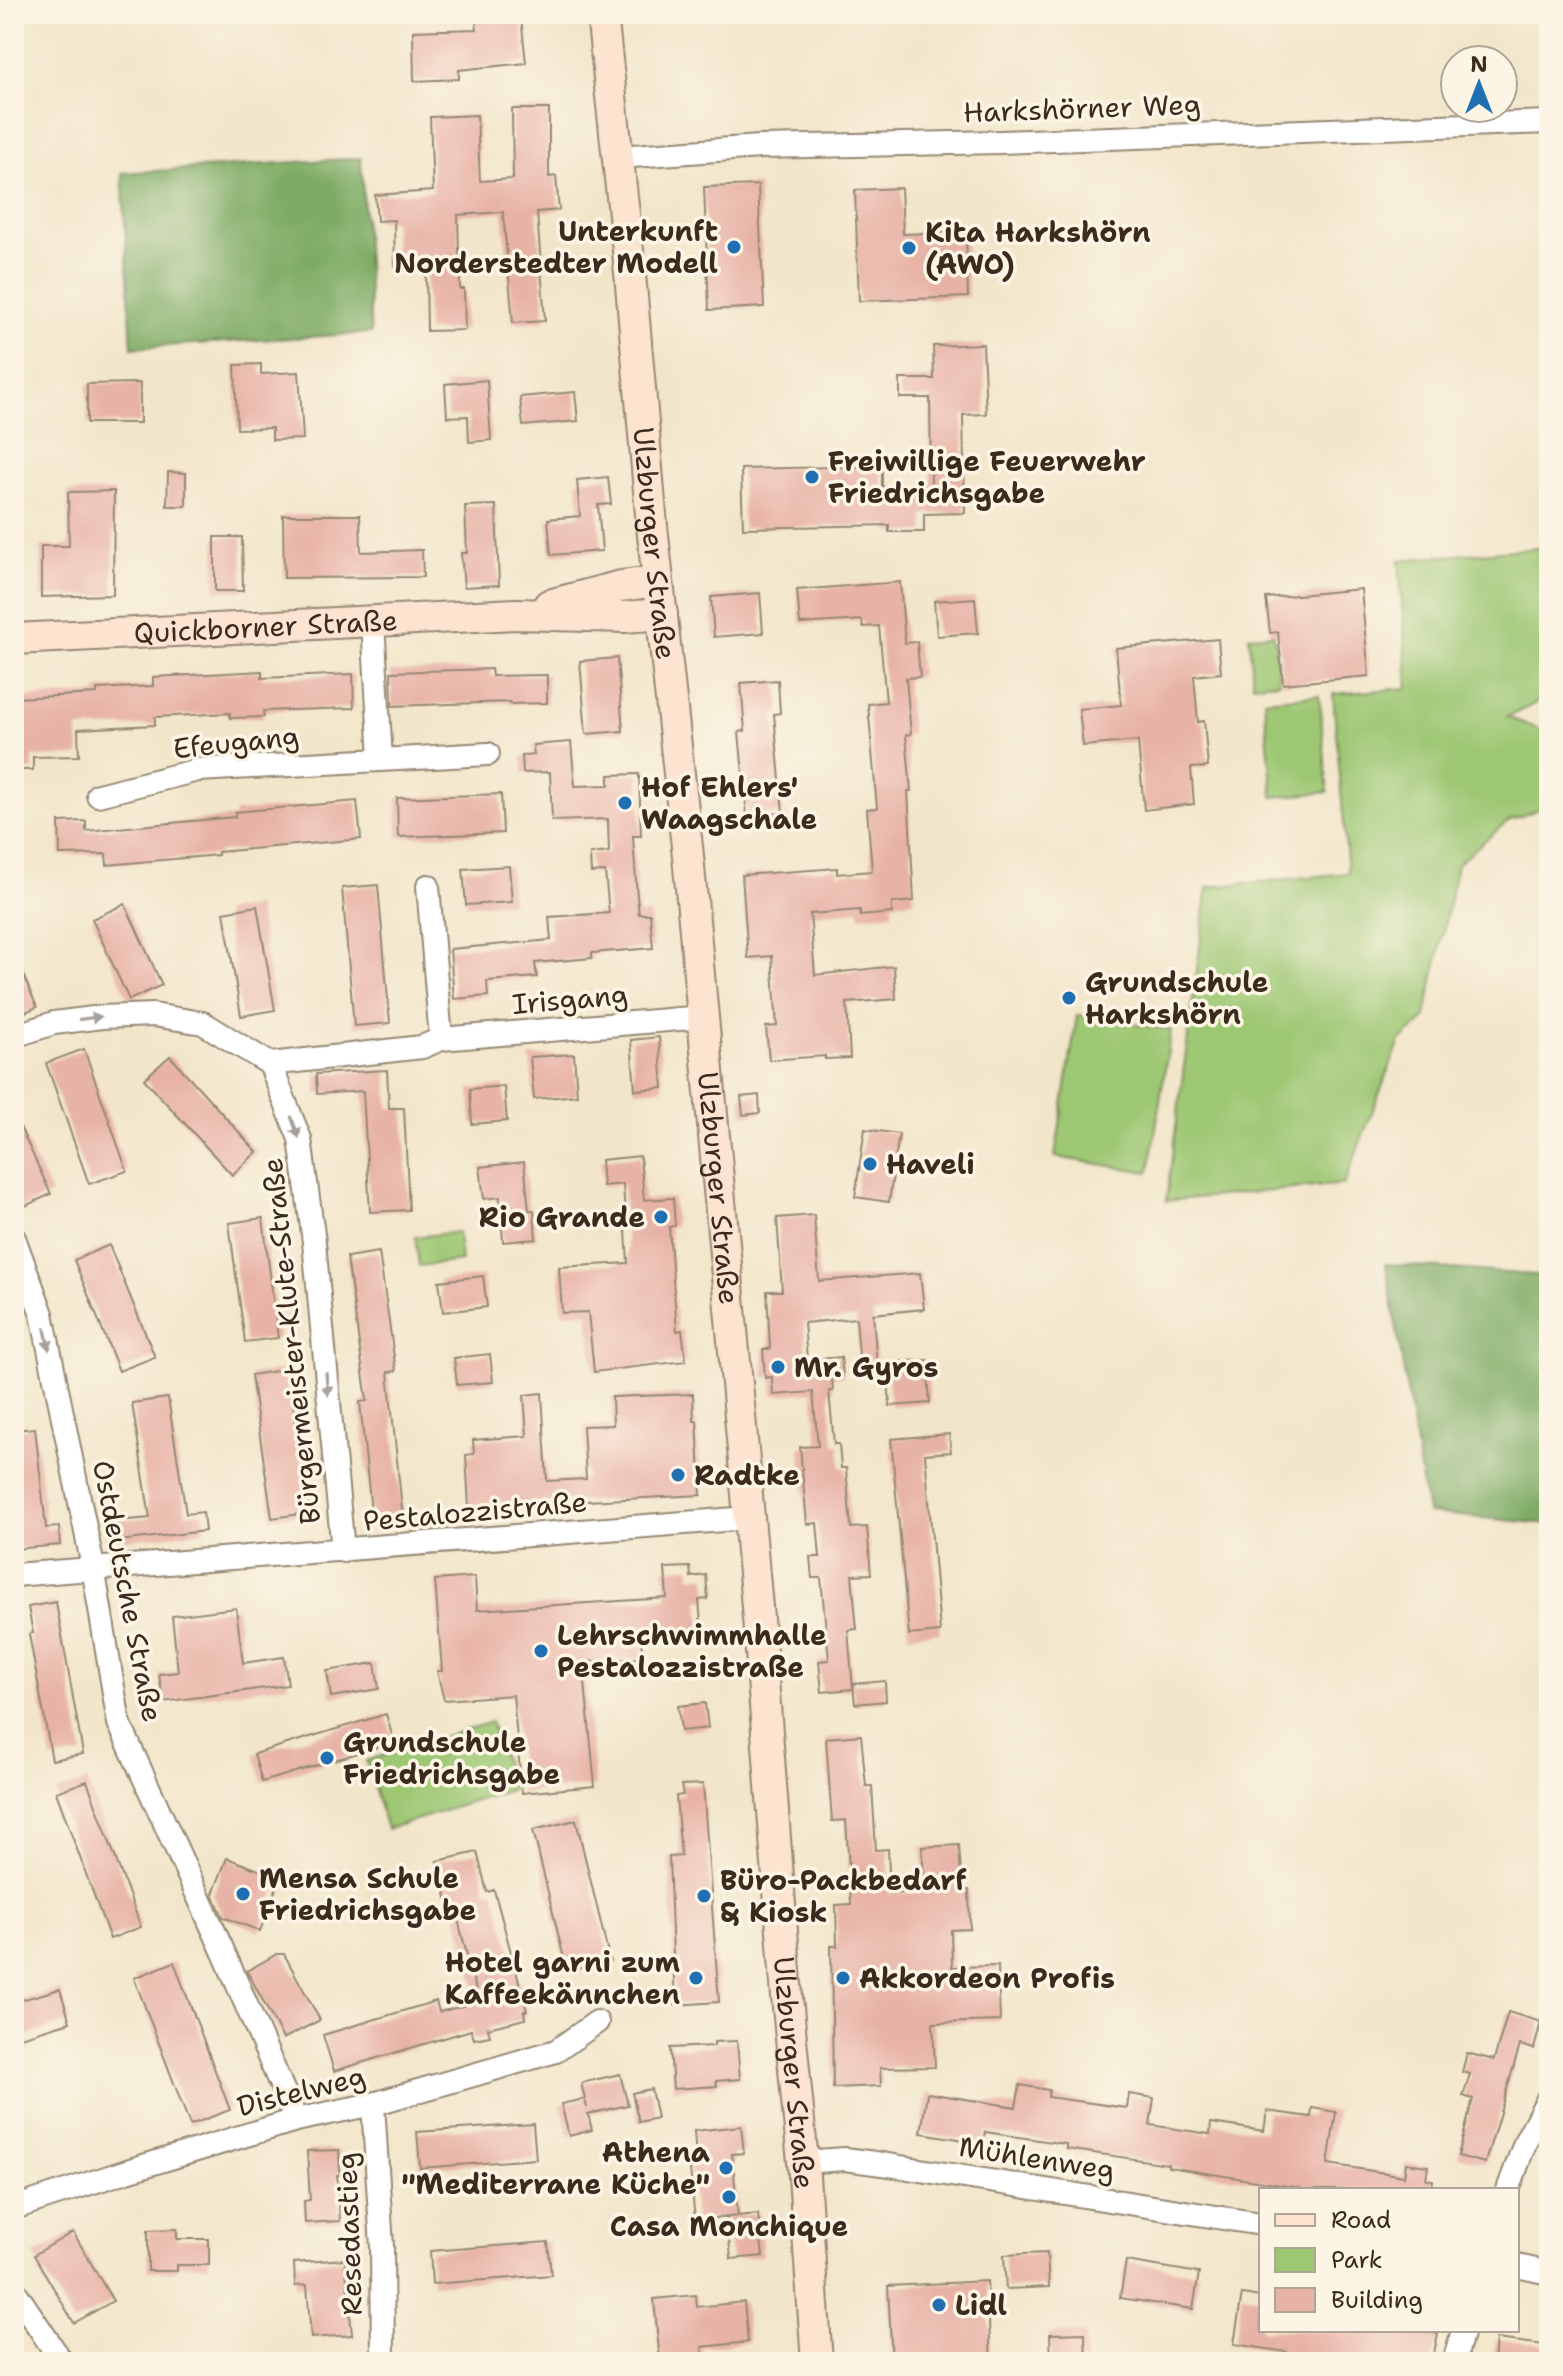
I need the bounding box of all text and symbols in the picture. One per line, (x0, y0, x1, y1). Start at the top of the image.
north arrow (1439, 44, 1519, 124)
text: N (1470, 50, 1488, 79)
street label: Harkshörner Weg (962, 85, 1202, 131)
place label: Unterkunft Norderstedter Modell (394, 212, 718, 282)
place label: Kita Harkshörn (AWO) (925, 213, 1151, 283)
marker: Unterkunft Norderstedter Modell (725, 238, 743, 256)
marker: Kita Harkshörn (AWO) (900, 239, 918, 257)
street label: Ulzburger Straße (624, 426, 685, 662)
place label: Freiwillige Feuerwehr Friedrichsgabe (828, 442, 1146, 512)
marker: Freiwillige Feuerwehr Friedrichsgabe (803, 468, 821, 486)
street label: Quickborner Straße (133, 601, 398, 652)
street label: Efeugang (171, 717, 301, 767)
place label: Hof Ehlers' Waagschale (641, 768, 817, 838)
marker: Hof Ehlers' Waagschale (616, 794, 634, 812)
place label: Grundschule Harkshörn (1085, 963, 1269, 1033)
street label: Irisgang (511, 975, 629, 1023)
marker: Grundschule Harkshörn (1060, 989, 1078, 1007)
one-way arrow (78, 1012, 103, 1025)
street label: Ulzburger Straße (689, 1070, 749, 1306)
one-way arrow (290, 1115, 302, 1139)
place label: Haveli (886, 1145, 975, 1183)
marker: Haveli (861, 1155, 879, 1173)
street label: Bürgermeister-Klute-Straße (253, 1156, 329, 1526)
place label: Rio Grande (479, 1198, 645, 1236)
marker: Rio Grande (652, 1208, 670, 1226)
one-way arrow (41, 1326, 54, 1351)
place label: Mr. Gyros (794, 1348, 939, 1386)
marker: Mr. Gyros (769, 1358, 787, 1376)
one-way arrow (321, 1372, 334, 1397)
place label: Radtke (694, 1456, 800, 1494)
street label: Ostdeutsche Straße (84, 1457, 172, 1725)
marker: Radtke (669, 1466, 687, 1484)
street label: Pestalozzistraße (361, 1482, 589, 1540)
place label: Lehrschwimmhalle Pestalozzistraße (557, 1616, 827, 1686)
marker: Lehrschwimmhalle Pestalozzistraße (532, 1642, 550, 1660)
place label: Grundschule Friedrichsgabe (343, 1723, 560, 1793)
marker: Grundschule Friedrichsgabe (318, 1749, 336, 1767)
place label: Mensa Schule Friedrichsgabe (259, 1859, 476, 1929)
place label: Büro-Packbedarf & Kiosk (720, 1861, 967, 1931)
marker: Mensa Schule Friedrichsgabe (234, 1885, 252, 1903)
marker: Büro-Packbedarf & Kiosk (695, 1887, 713, 1905)
place label: Hotel garni zum Kaffeekännchen (445, 1943, 680, 2013)
street label: Ulzburger Straße (765, 1955, 824, 2190)
place label: Akkordeon Profis (859, 1959, 1115, 1997)
marker: Hotel garni zum Kaffeekännchen (687, 1969, 705, 1987)
marker: Akkordeon Profis (834, 1969, 852, 1987)
street label: Distelweg (233, 2057, 369, 2125)
street label: Mühlenweg (956, 2127, 1118, 2189)
place label: Athena "Mediterrane Küche" (401, 2133, 710, 2203)
street label: Resedastieg (327, 2152, 371, 2316)
marker: Athena "Mediterrane Küche" (717, 2159, 735, 2177)
marker: Casa Monchique (720, 2188, 738, 2206)
legend (1259, 2188, 1519, 2332)
text: Road (1331, 2204, 1391, 2236)
place label: Casa Monchique (610, 2207, 848, 2245)
text: Park (1331, 2244, 1383, 2276)
text: Building (1331, 2284, 1423, 2316)
place label: Lidl (955, 2286, 1007, 2324)
marker: Lidl (930, 2296, 948, 2314)

